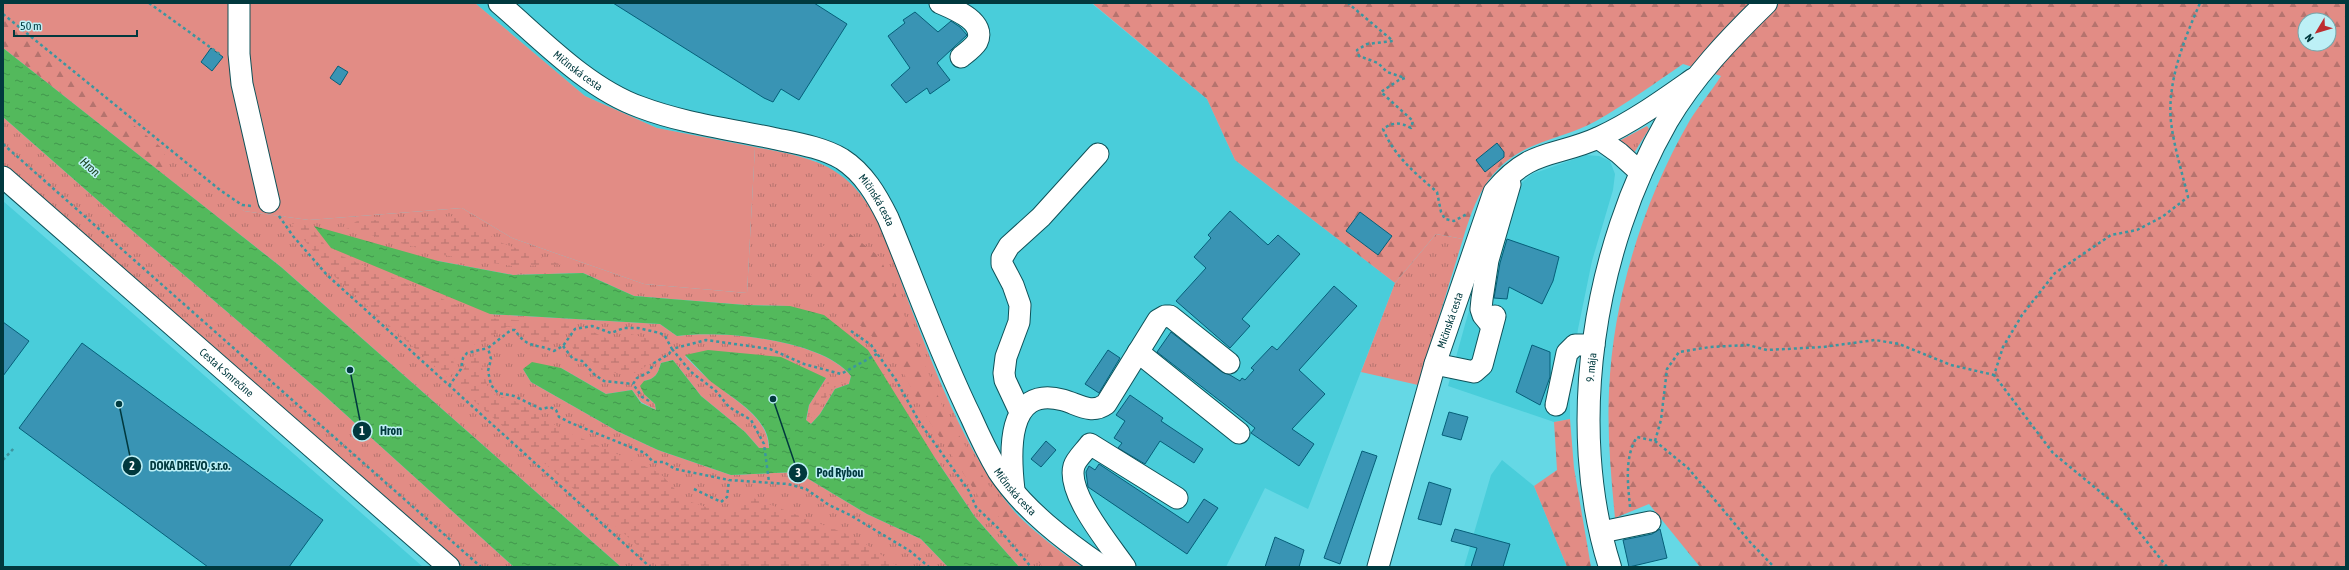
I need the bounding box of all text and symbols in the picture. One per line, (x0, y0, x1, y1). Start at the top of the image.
scale bar (14, 12, 137, 38)
north arrow (2297, 12, 2337, 52)
text: 50 m (20, 19, 42, 33)
text: N (2302, 32, 2316, 44)
street label: Mičinská cesta (551, 48, 605, 93)
water label: Hron (77, 155, 103, 180)
street label: Mičinská cesta (857, 172, 897, 228)
street label: Mičinská cesta (1435, 291, 1465, 350)
street label: Cesta k Smrečine (197, 346, 256, 399)
street label: 9. mája (1584, 352, 1598, 382)
callout: Hron (352, 419, 410, 443)
text: 1 (359, 424, 365, 438)
text: Hron (380, 424, 402, 438)
callout: DOKA DREVO, s.r.o. (122, 454, 238, 478)
text: 2 (129, 459, 135, 473)
text: DOKA DREVO, s.r.o. (150, 459, 230, 473)
callout: Pod Rybou (788, 461, 871, 485)
text: 3 (795, 466, 801, 480)
text: Pod Rybou (817, 466, 864, 480)
street label: Mičinská cesta (992, 466, 1039, 518)

